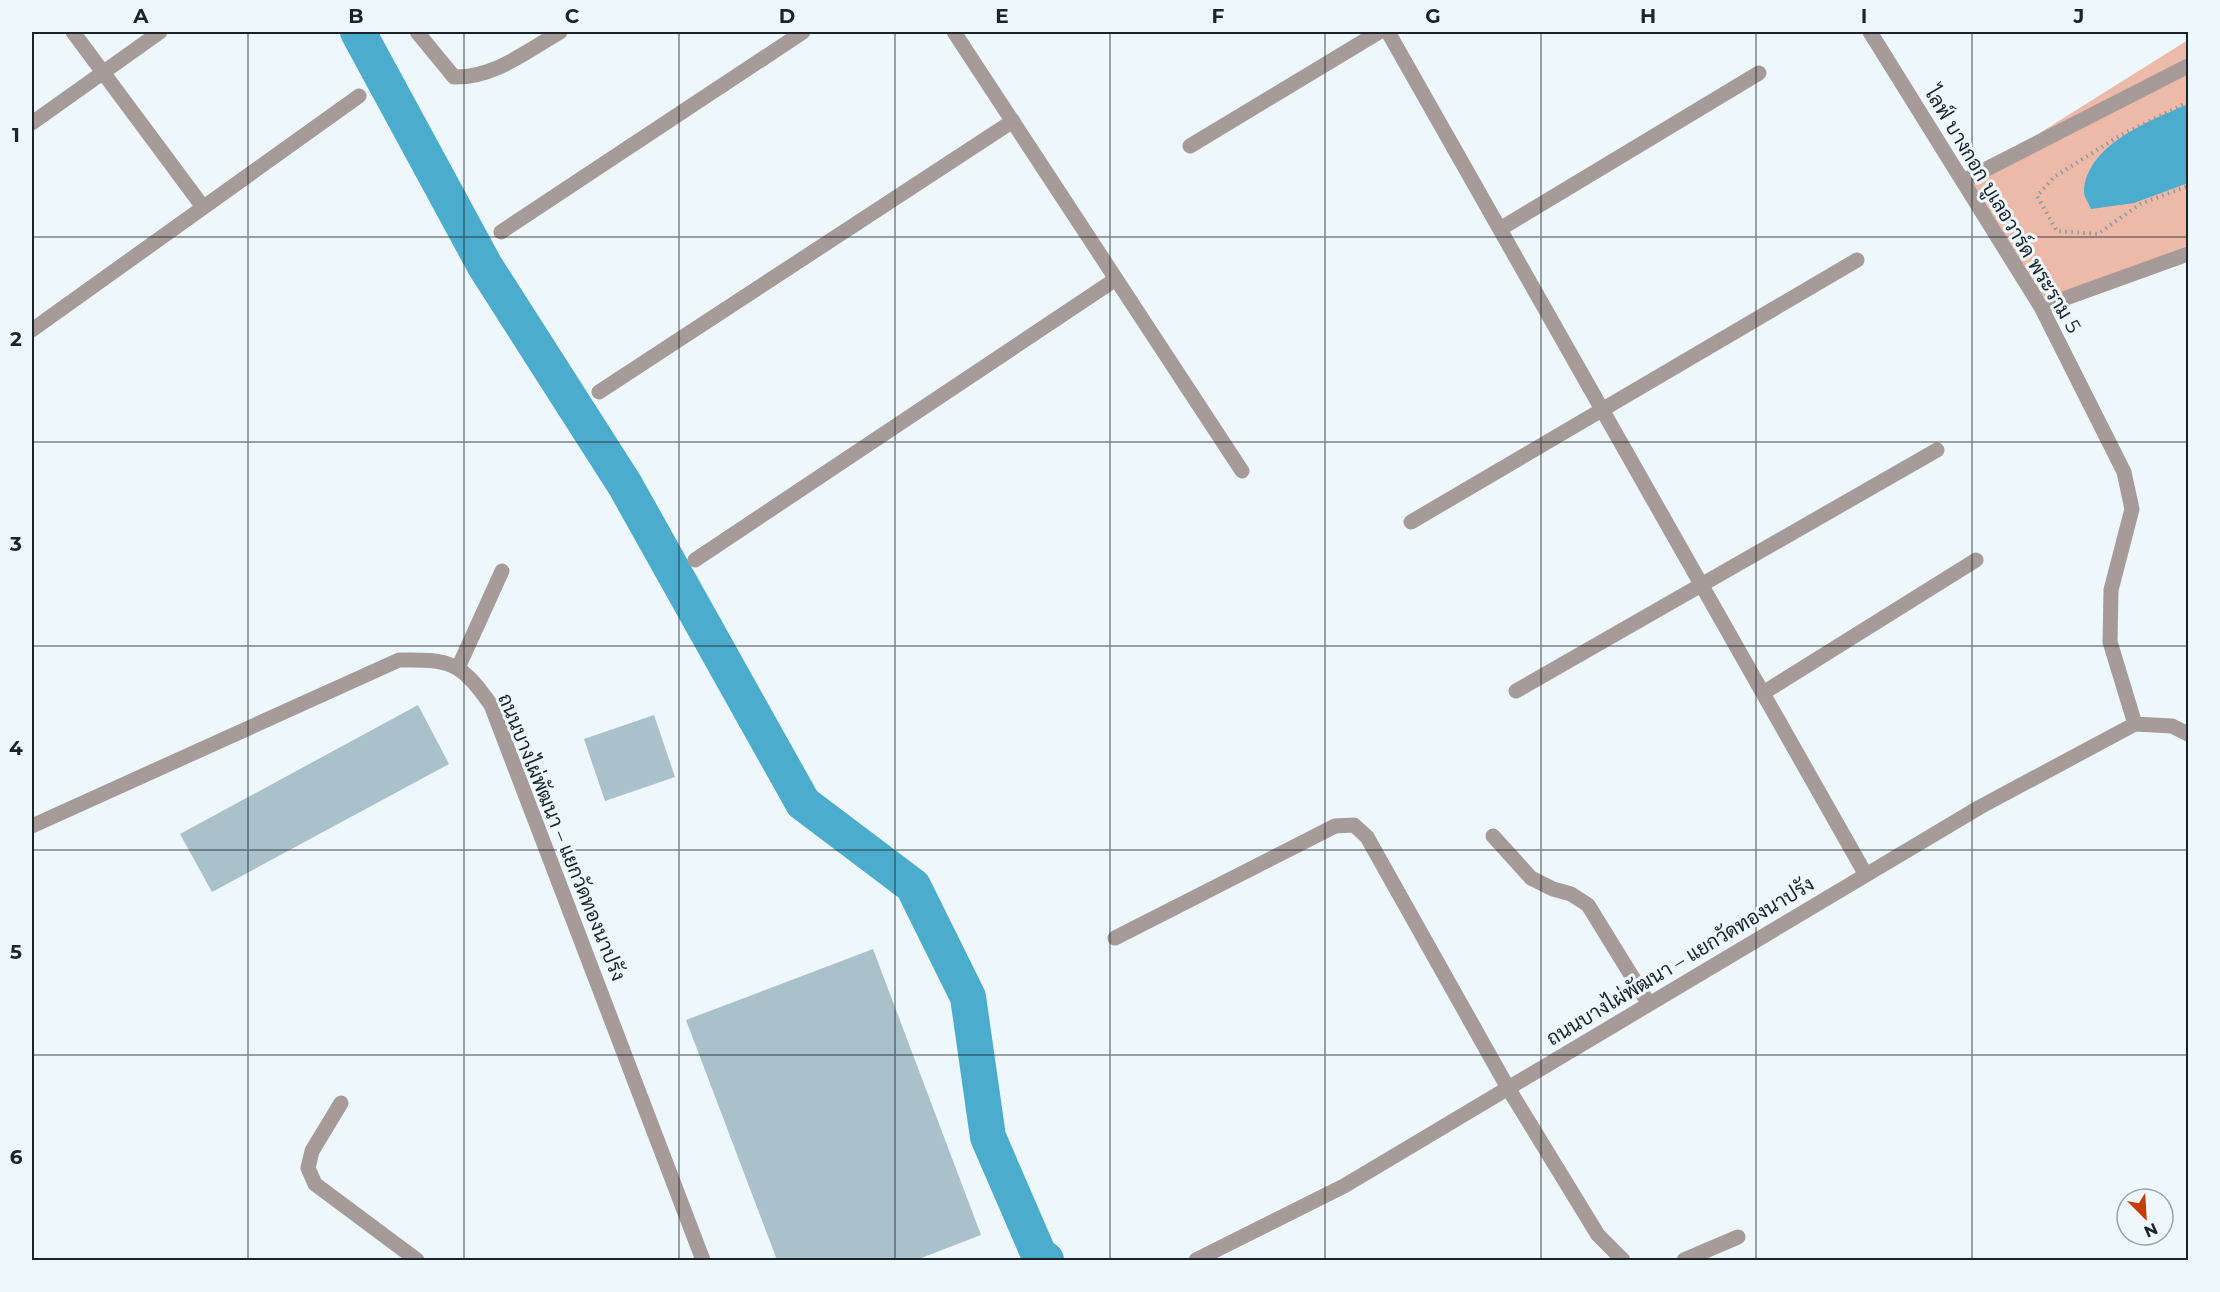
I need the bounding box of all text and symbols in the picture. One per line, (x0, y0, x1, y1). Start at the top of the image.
text: A (132, 4, 149, 28)
text: B (348, 4, 364, 28)
text: C (565, 4, 580, 28)
text: D (779, 4, 795, 28)
text: E (995, 4, 1009, 28)
text: F (1212, 4, 1225, 28)
text: G (1425, 4, 1441, 28)
text: H (1640, 4, 1656, 28)
text: I (1861, 4, 1867, 28)
text: J (2073, 4, 2084, 28)
street label: ไลฟ์ บางกอก บูเลอวาร์ด พระราม 5 (1916, 80, 2088, 339)
text: 1 (12, 123, 20, 147)
text: 2 (10, 327, 22, 351)
text: 3 (9, 532, 22, 556)
street label: ถนนบางไผ่พัฒนา – แยกวัดทองนาปรัง (493, 689, 632, 984)
text: 4 (9, 736, 23, 760)
street label: ถนนบางไผ่พัฒนา – แยกวัดทองนาปรัง (1541, 871, 1818, 1051)
text: 5 (10, 940, 22, 964)
text: 6 (10, 1145, 23, 1169)
north arrow (2115, 1187, 2175, 1247)
text: N (2141, 1219, 2161, 1242)

